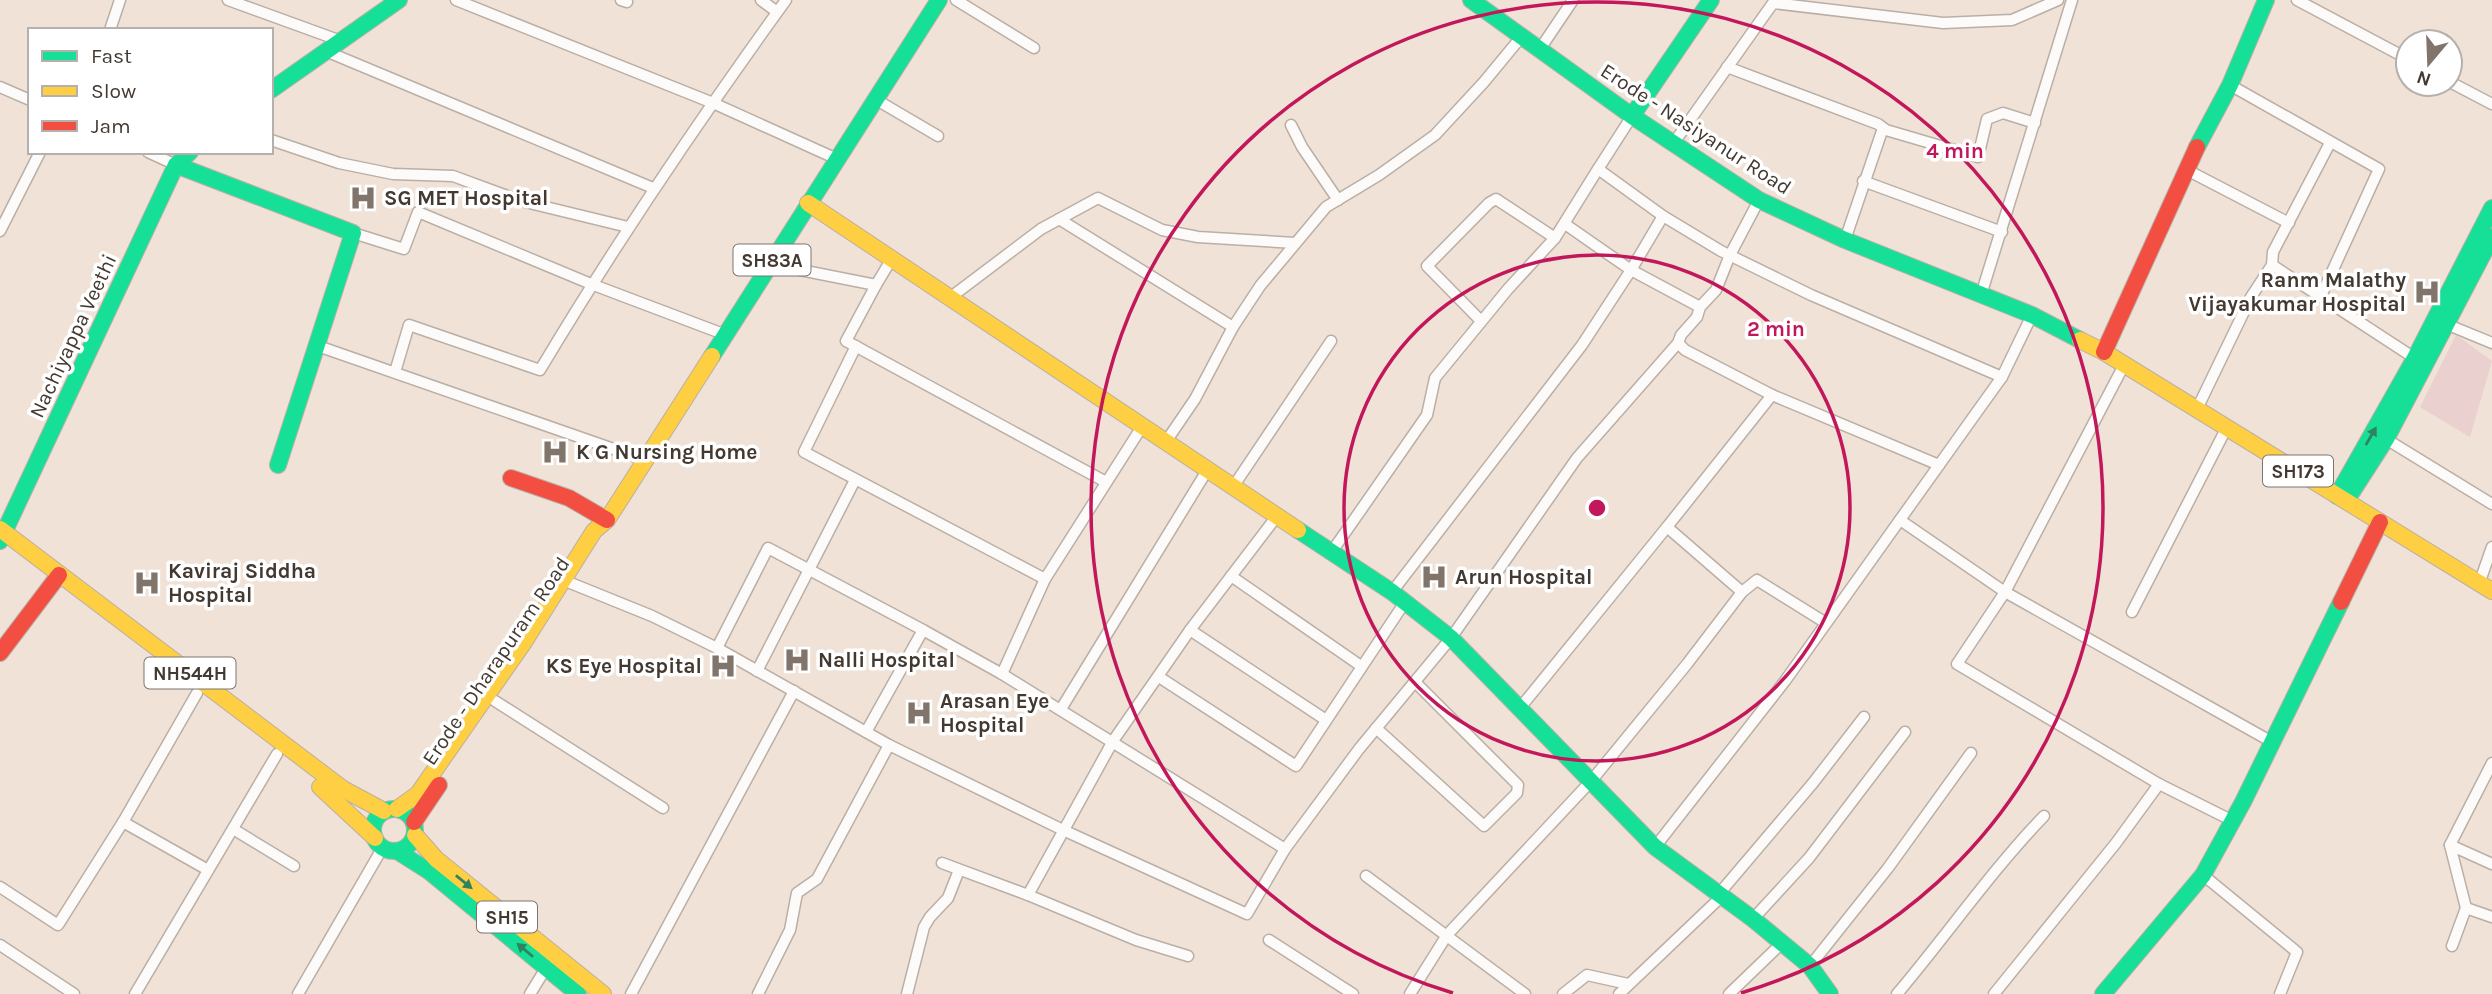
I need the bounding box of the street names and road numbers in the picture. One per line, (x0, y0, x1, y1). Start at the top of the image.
street label: Erode - Nasiyanur Road (1596, 58, 1796, 200)
road number: SH83A (734, 244, 810, 276)
street label: Nachiyappa Veethi (25, 250, 121, 422)
road number: SH173 (2263, 456, 2333, 486)
street label: Erode - Dharapuram Road (417, 552, 575, 770)
road number: NH544H (144, 658, 235, 688)
road number: SH15 (477, 902, 537, 932)

